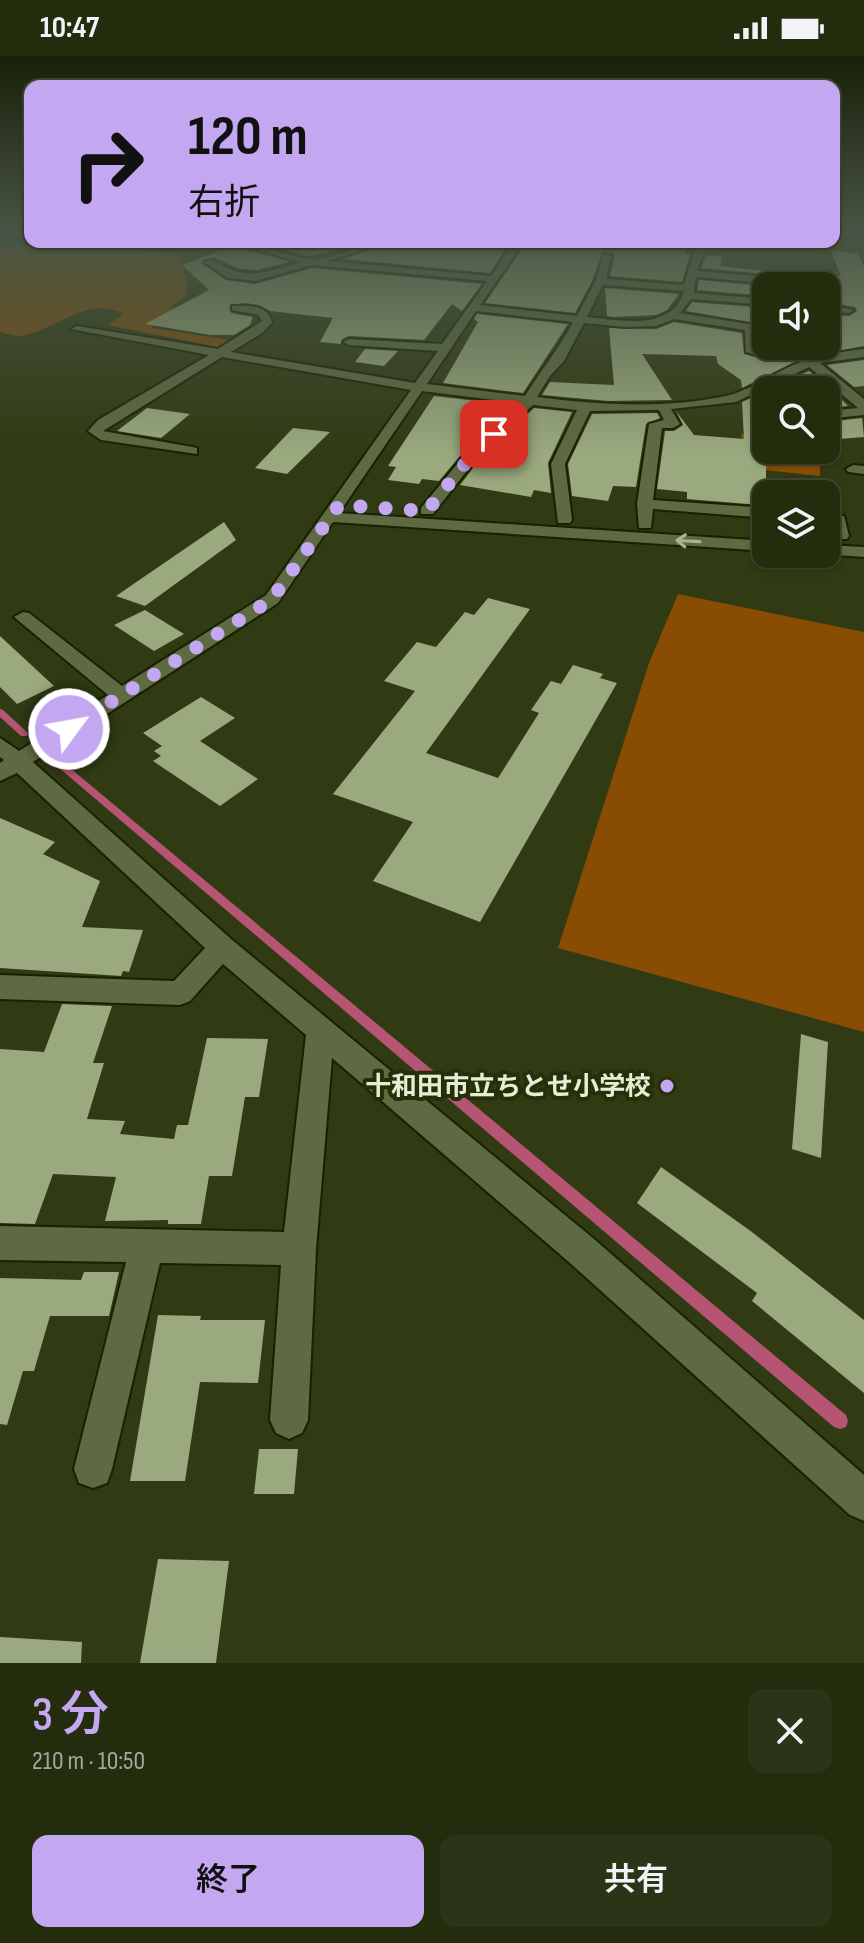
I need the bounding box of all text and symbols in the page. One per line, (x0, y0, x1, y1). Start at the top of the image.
text: 10:47 (40, 10, 99, 46)
text: 120 m (188, 104, 308, 171)
icon: right (56, 112, 160, 216)
text: 右折 (188, 182, 260, 225)
map controls (752, 272, 840, 568)
button: sound (752, 272, 840, 360)
button: search (752, 376, 840, 464)
pin (460, 400, 528, 468)
icon: arrive (472, 412, 516, 456)
button: layers (752, 480, 840, 568)
one-way arrow (675, 534, 702, 549)
position arrow (27, 687, 111, 771)
place label: 十和田市立ちとせ小学校 (365, 1072, 651, 1103)
marker: 十和田市立ちとせ小学校 (658, 1077, 676, 1095)
text: 3 分 (32, 1687, 108, 1744)
button: close (748, 1689, 832, 1773)
text: 210 m · 10:50 (32, 1746, 145, 1777)
button: 終了 (32, 1835, 424, 1927)
button: 共有 (440, 1835, 832, 1927)

